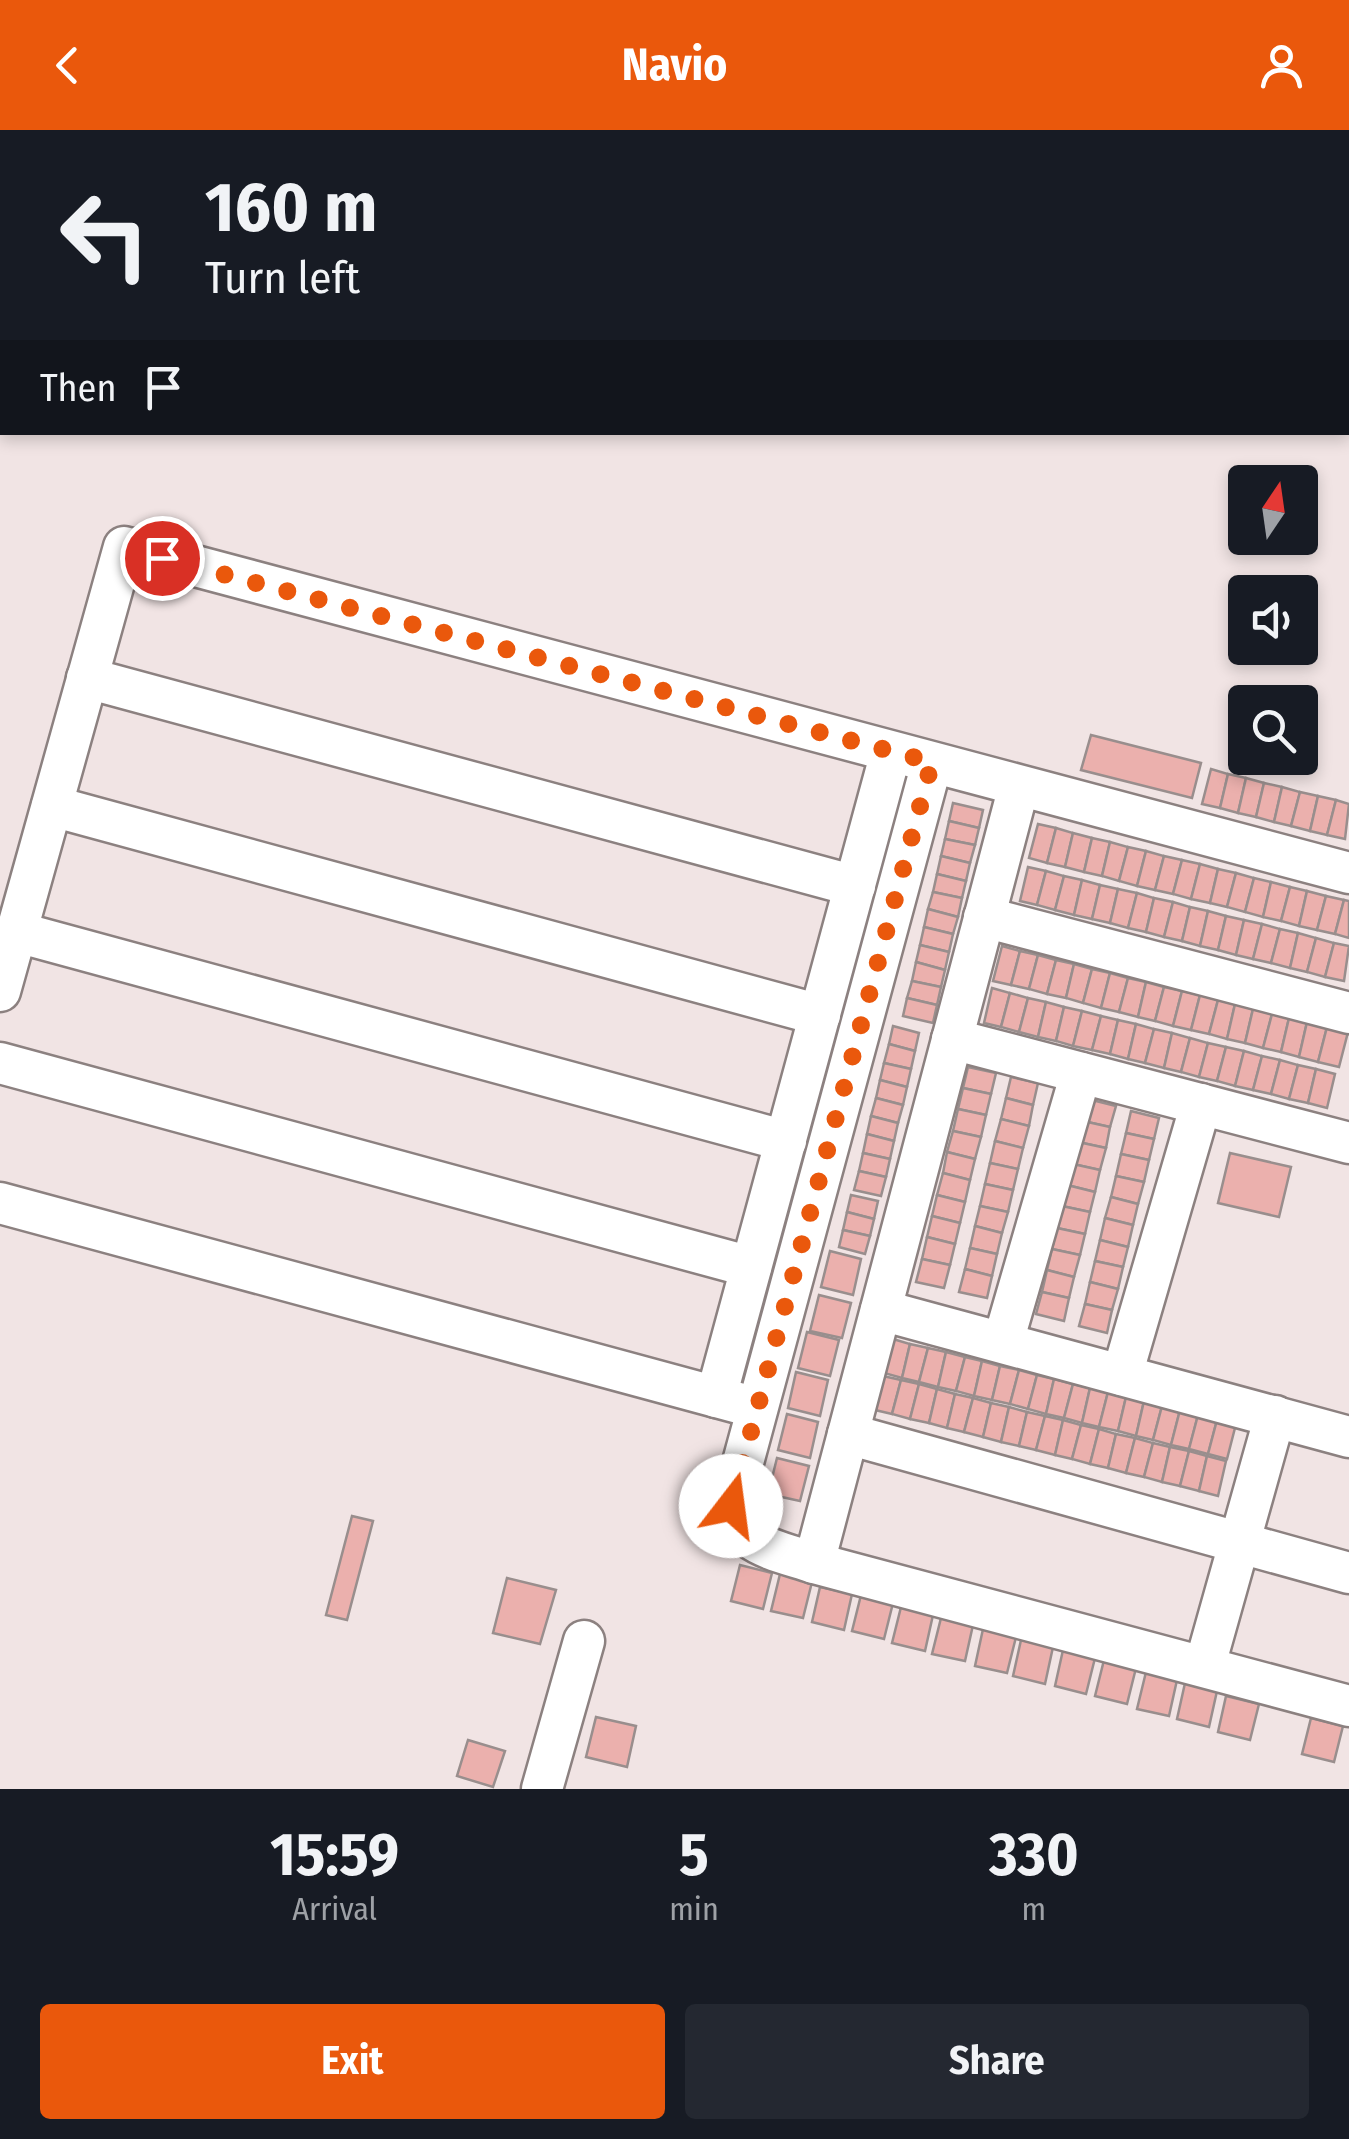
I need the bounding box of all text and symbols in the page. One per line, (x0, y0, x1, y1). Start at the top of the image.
icon: back (40, 38, 95, 93)
text: Navio (622, 38, 727, 92)
icon: person (1254, 38, 1309, 93)
text: 160 m (205, 166, 377, 250)
icon: left (40, 170, 170, 300)
text: Turn left (205, 251, 360, 305)
icon: arrive (136, 360, 191, 415)
text: Then (40, 365, 116, 411)
north arrow (1228, 465, 1318, 555)
map controls (1228, 465, 1318, 775)
pin (120, 516, 205, 601)
icon: arrive (135, 531, 190, 586)
button: sound (1228, 575, 1318, 665)
button: search (1228, 685, 1318, 775)
position arrow (679, 1454, 783, 1558)
text: 15:59 (270, 1819, 399, 1891)
text: 5 (679, 1819, 709, 1891)
text: 330 (989, 1819, 1079, 1891)
text: Arrival (292, 1890, 377, 1928)
text: min (669, 1890, 719, 1928)
text: m (1022, 1890, 1046, 1928)
button: Exit (40, 2004, 665, 2119)
button: Share (685, 2004, 1309, 2119)

